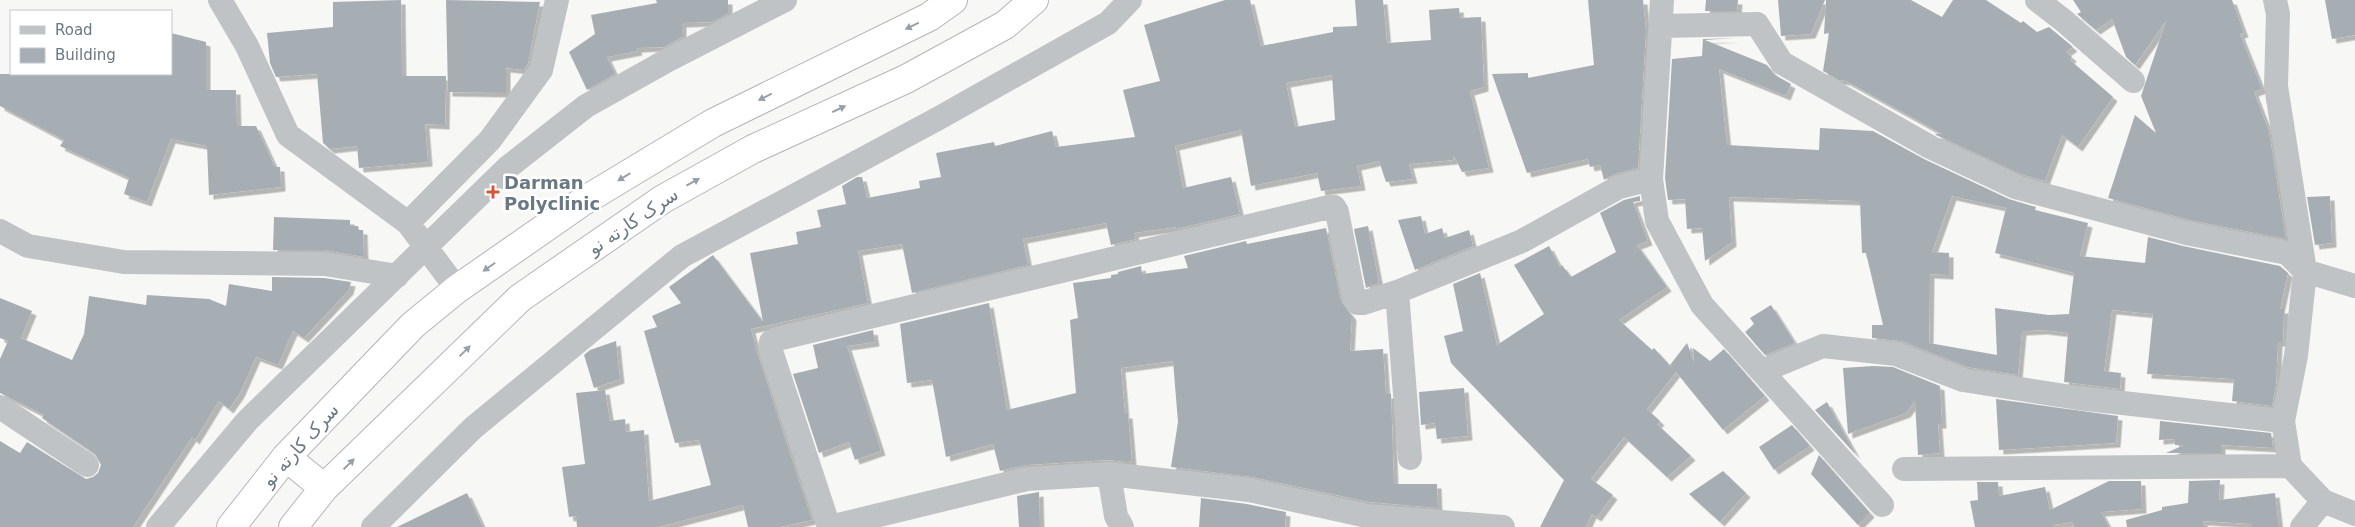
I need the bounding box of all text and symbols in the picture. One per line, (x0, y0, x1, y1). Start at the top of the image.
legend (10, 10, 172, 75)
text: Road (55, 21, 93, 39)
one-way arrow (904, 21, 919, 30)
text: Building (55, 46, 116, 64)
one-way arrow (758, 93, 773, 101)
one-way arrow (832, 105, 846, 113)
place label: Darman Polyclinic (504, 172, 600, 214)
one-way arrow (617, 172, 630, 181)
one-way arrow (686, 178, 701, 186)
street label: سرک کارته نو (583, 183, 683, 260)
marker: Darman Polyclinic (486, 185, 500, 199)
one-way arrow (482, 262, 496, 272)
one-way arrow (459, 345, 471, 357)
street label: سرک کارته نو (257, 399, 343, 492)
one-way arrow (342, 458, 354, 470)

